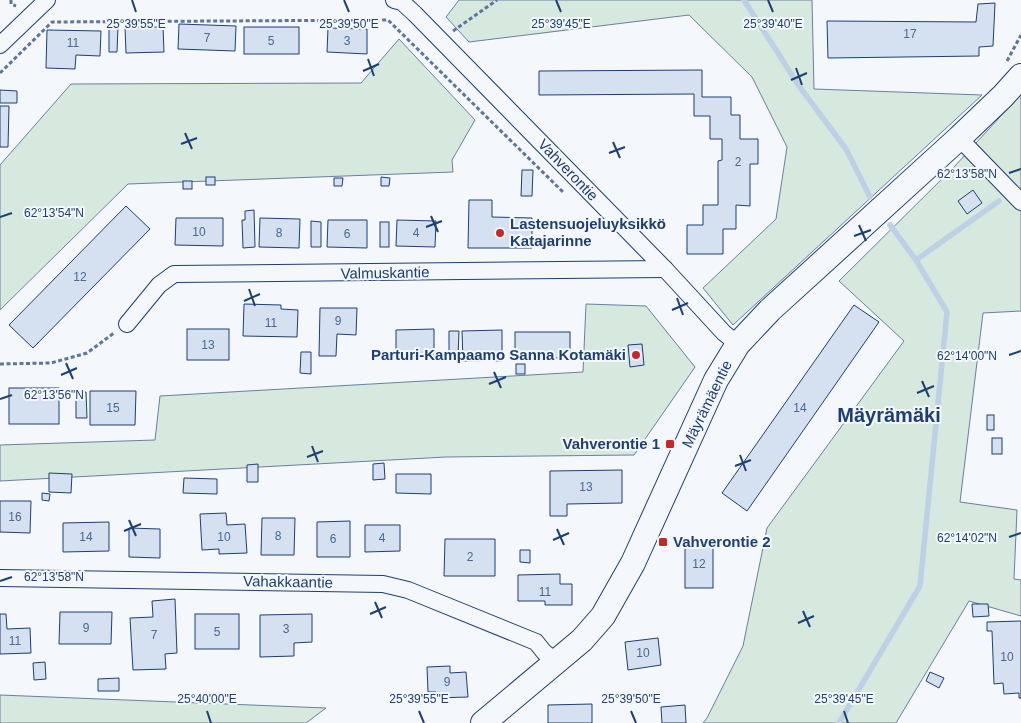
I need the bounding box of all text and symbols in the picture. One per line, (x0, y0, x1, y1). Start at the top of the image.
text: 25°39'55"E (106, 17, 166, 31)
text: 25°39'50"E (319, 17, 379, 31)
text: 25°39'45"E (531, 17, 591, 31)
text: 25°39'40"E (743, 17, 803, 31)
house number: 17 (903, 27, 917, 41)
house number: 7 (204, 31, 211, 45)
house number: 5 (268, 34, 275, 48)
house number: 3 (344, 34, 351, 48)
house number: 11 (67, 36, 80, 50)
street label: Vahverontie (535, 135, 602, 204)
house number: 2 (735, 155, 742, 169)
text: 62°13'58"N (937, 167, 997, 181)
text: 62°13'54"N (24, 206, 84, 220)
place label: Lastensuojeluyksikkö Katajarinne (510, 215, 666, 249)
house number: 10 (192, 225, 206, 239)
house number: 8 (276, 226, 283, 240)
house number: 4 (413, 226, 420, 240)
house number: 6 (344, 227, 351, 241)
marker: Lastensuojeluyksikkö Katajarinne (494, 227, 506, 239)
street label: Valmuskantie (340, 263, 430, 282)
house number: 12 (73, 270, 87, 284)
house number: 9 (335, 314, 342, 328)
house number: 11 (265, 316, 278, 330)
house number: 13 (201, 338, 215, 352)
place label: Parturi-Kampaamo Sanna Kotamäki (371, 346, 626, 363)
marker: Parturi-Kampaamo Sanna Kotamäki (630, 349, 642, 361)
text: 62°14'00"N (937, 349, 997, 363)
street label: Mäyrämäentie (678, 357, 735, 450)
text: 62°13'56"N (24, 388, 84, 402)
house number: 15 (106, 401, 120, 415)
house number: 14 (793, 401, 807, 415)
district label: Mäyrämäki (837, 404, 941, 426)
place label: Vahverontie 1 (562, 435, 660, 452)
marker: Vahverontie 1 (664, 438, 676, 450)
house number: 13 (579, 480, 593, 494)
house number: 16 (8, 510, 22, 524)
house number: 8 (275, 529, 282, 543)
house number: 14 (79, 530, 93, 544)
house number: 10 (217, 530, 231, 544)
house number: 4 (379, 531, 386, 545)
text: 62°14'02"N (937, 531, 997, 545)
house number: 6 (330, 532, 337, 546)
place label: Vahverontie 2 (673, 533, 771, 550)
marker: Vahverontie 2 (657, 536, 669, 548)
house number: 2 (467, 550, 474, 564)
house number: 12 (692, 557, 706, 571)
text: 62°13'58"N (24, 570, 84, 584)
street label: Vahakkaantie (243, 572, 333, 591)
house number: 11 (539, 585, 552, 599)
house number: 9 (83, 621, 90, 635)
house number: 3 (283, 622, 290, 636)
house number: 5 (214, 625, 221, 639)
house number: 7 (151, 628, 158, 642)
house number: 11 (9, 634, 22, 648)
house number: 10 (636, 646, 650, 660)
house number: 10 (1000, 650, 1014, 664)
house number: 9 (444, 675, 451, 689)
text: 25°40'00"E (177, 692, 237, 706)
text: 25°39'55"E (389, 692, 449, 706)
text: 25°39'50"E (601, 692, 661, 706)
text: 25°39'45"E (814, 692, 874, 706)

